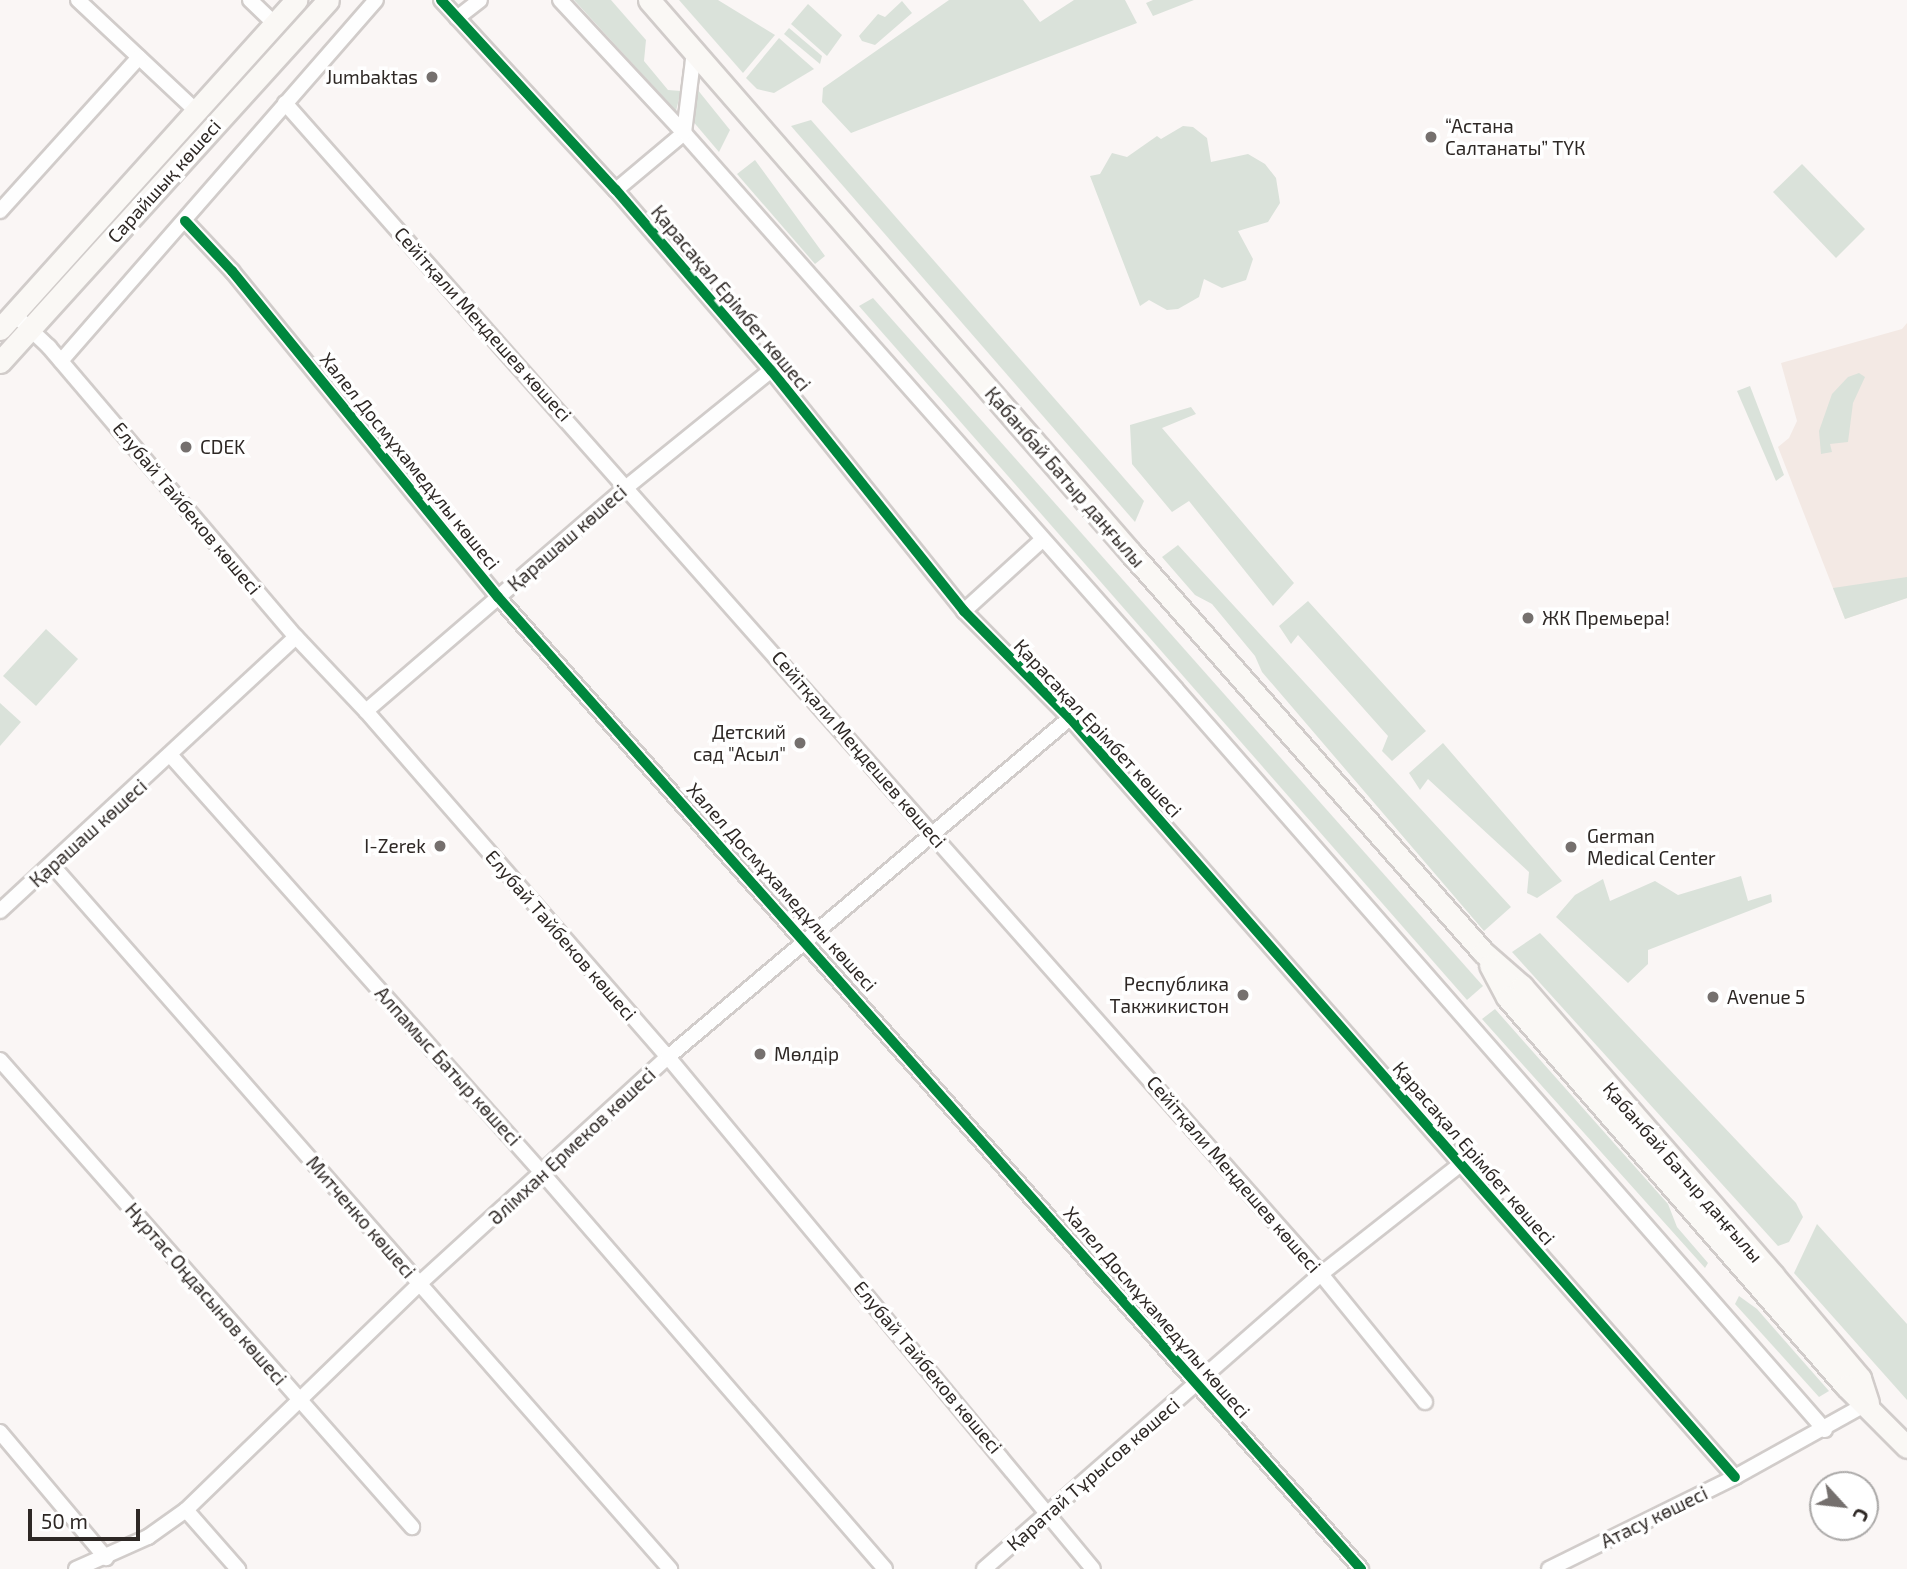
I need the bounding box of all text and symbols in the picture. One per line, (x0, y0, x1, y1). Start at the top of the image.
place label: Jumbaktas (326, 66, 418, 88)
marker: Jumbaktas (424, 69, 440, 85)
street label: Сарайшық көшесі (103, 115, 225, 247)
place label: “Астана Салтанаты” ТҮК (1445, 115, 1586, 159)
marker: “Астана Салтанаты” ТҮК (1423, 129, 1439, 145)
street label: Қарасақал Ерімбет көшесі (647, 200, 815, 396)
street label: Сейітқали Меңдешев көшесі (390, 222, 576, 426)
street label: Халел Досмұхамедұлы көшесі (315, 348, 505, 574)
street label: Қабанбай Батыр даңғылы (980, 382, 1150, 572)
street label: Елубай Тайбеков көшесі (108, 417, 266, 599)
place label: CDEK (200, 436, 245, 458)
marker: CDEK (178, 439, 194, 455)
street label: Қарашаш көшесі (503, 480, 631, 596)
place label: ЖК Премьера! (1542, 607, 1670, 629)
marker: ЖК Премьера! (1520, 610, 1536, 626)
street label: Қарасақал Ерімбет көшесі (1009, 634, 1187, 822)
street label: Сейітқали Меңдешев көшесі (767, 646, 951, 852)
place label: Детский сад "Асыл" (693, 721, 786, 765)
marker: Детский сад "Асыл" (792, 735, 808, 751)
street label: Қарашаш көшесі (25, 774, 151, 892)
street label: Халел Досмұхамедұлы көшесі (682, 778, 882, 996)
place label: German Medical Center (1587, 825, 1716, 869)
place label: I-Zerek (364, 835, 426, 857)
marker: German Medical Center (1561, 837, 1581, 857)
marker: I-Zerek (432, 838, 448, 854)
street label: Елубай Тайбеков көшесі (481, 845, 641, 1025)
place label: Республика Такжикистон (1109, 973, 1229, 1017)
street label: Алпамыс Батыр көшесі (371, 982, 525, 1150)
place label: Avenue 5 (1727, 986, 1805, 1008)
marker: Республика Такжикистон (1235, 987, 1251, 1003)
marker: Avenue 5 (1705, 989, 1721, 1005)
place label: Мөлдір (774, 1043, 839, 1065)
marker: Мөлдір (752, 1046, 768, 1062)
street label: Қарасақал Ерімбет көшесі (1388, 1057, 1560, 1249)
street label: Әлімхан Ермеков көшесі (484, 1063, 660, 1229)
street label: Сейітқали Меңдешев көшесі (1142, 1071, 1326, 1277)
street label: Қабанбай Батыр даңғылы (1598, 1077, 1768, 1267)
street label: Митченко көшесі (302, 1151, 420, 1283)
street label: Нұртас Оңдасынов көшесі (121, 1198, 291, 1390)
street label: Халел Досмұхамедұлы көшесі (1059, 1202, 1255, 1422)
street label: Елубай Тайбеков көшесі (849, 1276, 1007, 1458)
street label: Қаратай Тұрысов көшесі (1002, 1393, 1184, 1555)
north arrow (1809, 1471, 1879, 1541)
street label: Атасу көшесі (1597, 1481, 1711, 1553)
scale bar (32, 1496, 144, 1540)
text: С (1849, 1505, 1874, 1525)
text: 50 m (41, 1508, 88, 1533)

